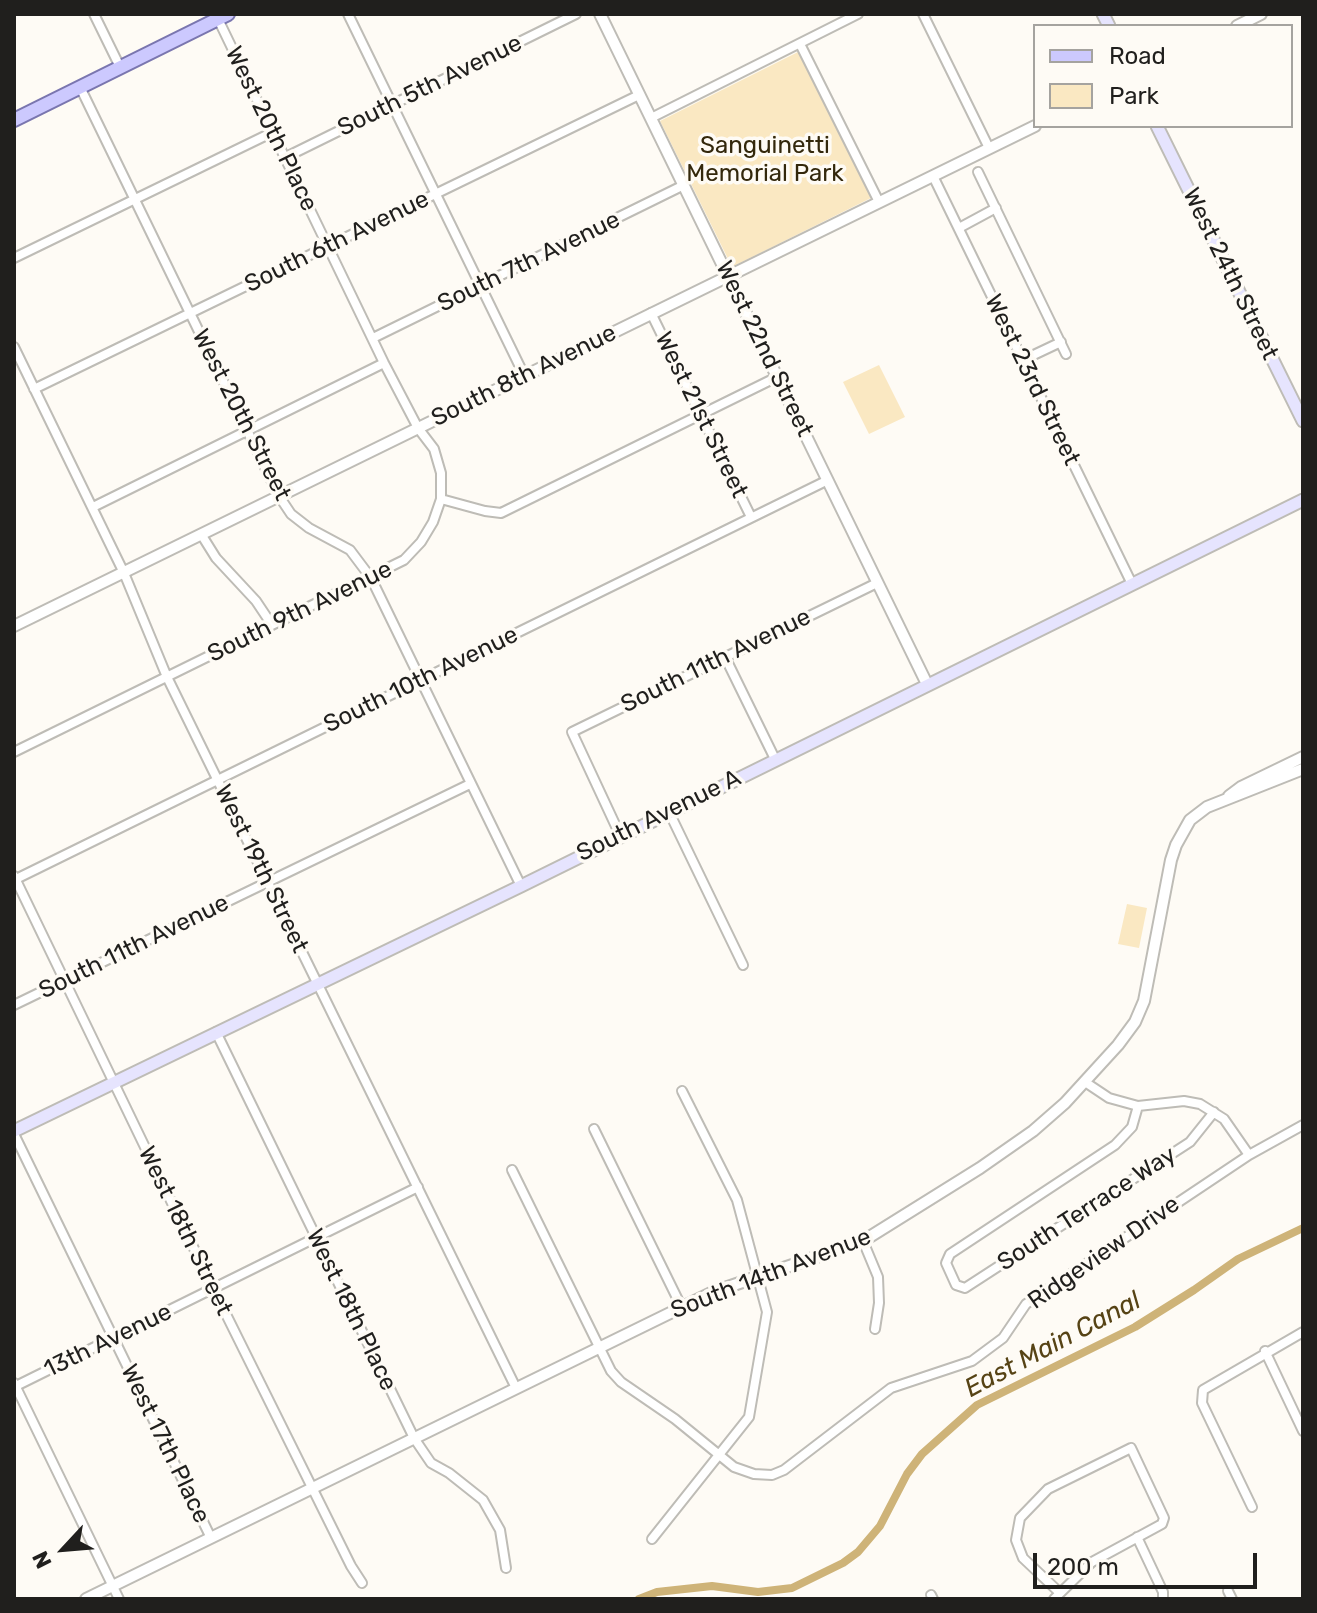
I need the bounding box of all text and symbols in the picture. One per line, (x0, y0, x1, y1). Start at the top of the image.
legend (1033, 24, 1293, 128)
street label: South 5th Avenue (333, 29, 527, 143)
street label: West 20th Place (219, 42, 323, 216)
text: Road (1109, 42, 1166, 70)
text: Park (1109, 82, 1159, 110)
park label: Sanguinetti Memorial Park (686, 132, 844, 188)
street label: West 24th Street (1176, 183, 1284, 365)
street label: South 6th Avenue (240, 185, 434, 299)
street label: South 7th Avenue (433, 205, 625, 319)
street label: West 22nd Street (709, 256, 819, 442)
street label: West 23rd Street (978, 290, 1086, 470)
street label: South 8th Avenue (427, 319, 621, 433)
street label: West 20th Street (185, 325, 297, 505)
street label: West 21st Street (648, 327, 754, 503)
street label: South 9th Avenue (203, 555, 397, 669)
street label: South 11th Avenue (616, 603, 816, 719)
street label: South 10th Avenue (319, 620, 523, 740)
street label: South Avenue A (572, 764, 746, 868)
street label: West 19th Street (208, 780, 314, 958)
street label: South 11th Avenue (34, 889, 234, 1005)
street label: South Terrace Way (992, 1141, 1182, 1277)
street label: West 18th Street (132, 1142, 238, 1320)
street label: Ridgeview Drive (1023, 1190, 1185, 1316)
street label: South 14th Avenue (667, 1223, 875, 1325)
street label: West 18th Place (299, 1224, 403, 1396)
water label: East Main Canal (960, 1285, 1146, 1405)
street label: 13th Avenue (39, 1298, 177, 1384)
street label: West 17th Place (114, 1360, 216, 1528)
north arrow (24, 1509, 104, 1589)
scale bar (1037, 1537, 1261, 1587)
text: N (26, 1547, 58, 1573)
text: 200 m (1047, 1553, 1119, 1581)

